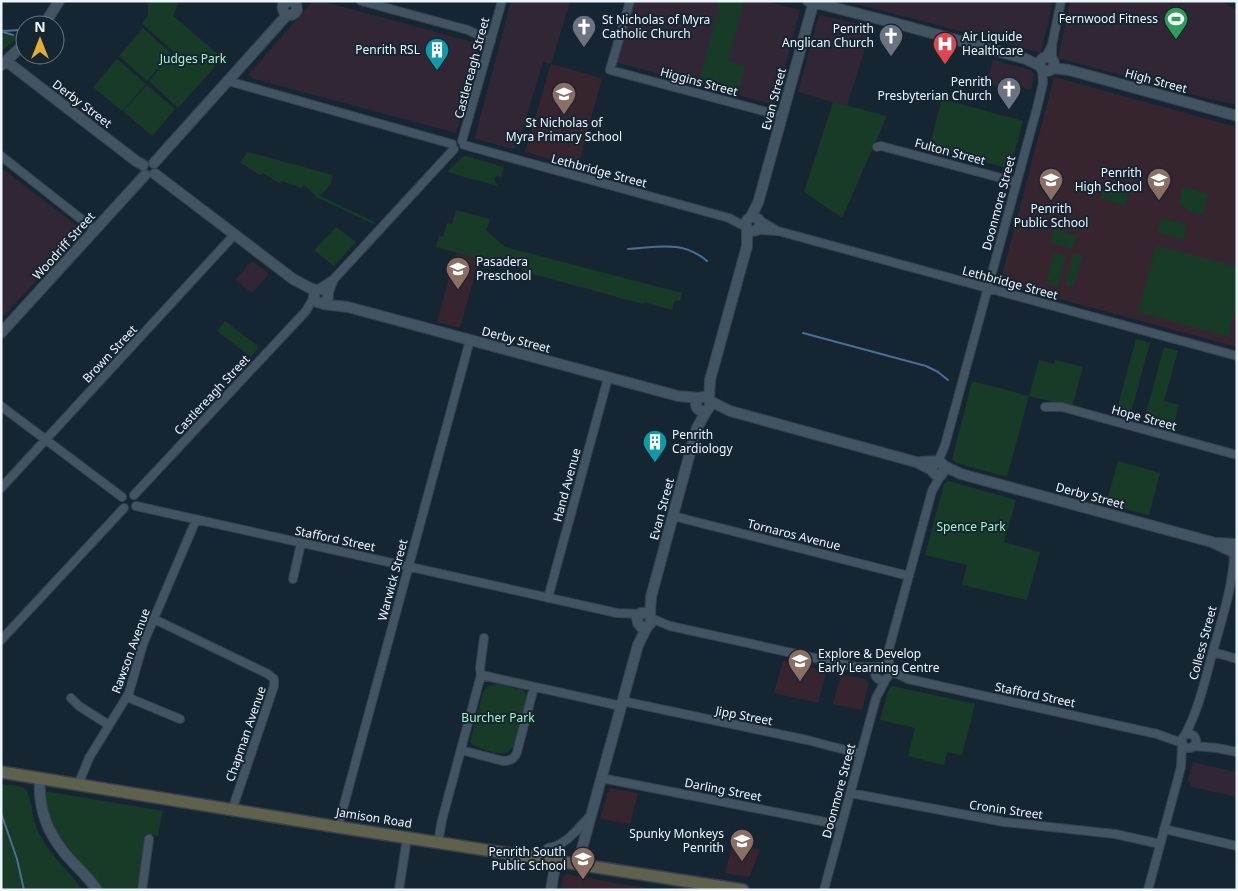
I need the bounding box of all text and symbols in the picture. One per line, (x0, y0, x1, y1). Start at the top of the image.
sports icon: Fernwood Fitness (1163, 6, 1189, 40)
place label: Fernwood Fitness (1059, 10, 1158, 27)
place label: St Nicholas of Myra Catholic Church (602, 11, 710, 42)
church icon: St Nicholas of Myra Catholic Church (571, 14, 597, 48)
north arrow (15, 15, 65, 65)
street label: Castlereagh Street (450, 15, 493, 120)
text: N (34, 17, 46, 36)
place label: Penrith Anglican Church (782, 20, 874, 51)
church icon: Penrith Anglican Church (878, 23, 904, 57)
place label: Air Liquide Healthcare (962, 28, 1023, 59)
hospital icon: Air Liquide Healthcare (932, 31, 958, 65)
building icon: Penrith RSL (424, 37, 450, 71)
place label: Penrith RSL (355, 41, 420, 58)
park label: Judges Park (159, 50, 227, 67)
street label: Higgins Street (658, 63, 740, 100)
street label: High Street (1123, 64, 1190, 97)
street label: Evan Street (757, 65, 790, 132)
place label: Penrith Presbyterian Church (878, 73, 992, 104)
street label: Derby Street (49, 76, 116, 132)
church icon: Penrith Presbyterian Church (996, 76, 1022, 110)
school or university icon: St Nicholas of Myra Primary School (551, 81, 577, 115)
place label: St Nicholas of Myra Primary School (506, 114, 622, 145)
street label: Fulton Street (913, 134, 988, 169)
street label: Lethbridge Street (549, 150, 649, 192)
street label: Doonmore Street (978, 153, 1019, 252)
place label: Penrith High School (1075, 164, 1142, 195)
school or university icon: Penrith Public School (1038, 167, 1064, 201)
school or university icon: Penrith High School (1146, 167, 1172, 201)
place label: Penrith Public School (1014, 200, 1088, 231)
street label: Woodriff Street (29, 208, 99, 283)
place label: Pasadera Preschool (476, 253, 531, 284)
school or university icon: Pasadera Preschool (445, 256, 471, 290)
street label: Lethbridge Street (960, 262, 1060, 304)
street label: Brown Street (79, 321, 141, 386)
street label: Derby Street (480, 322, 553, 357)
street label: Castlereagh Street (170, 350, 254, 438)
street label: Hope Street (1110, 401, 1179, 435)
place label: Penrith Cardiology (672, 426, 734, 457)
building icon: Penrith Cardiology (642, 429, 668, 463)
street label: Hand Avenue (549, 446, 585, 524)
street label: Evan Street (645, 475, 678, 542)
street label: Derby Street (1054, 478, 1127, 513)
street label: Tornaros Avenue (746, 515, 843, 554)
park label: Spence Park (936, 518, 1006, 535)
street label: Stafford Street (293, 522, 378, 555)
street label: Warwick Street (373, 536, 412, 623)
street label: Colless Street (1184, 603, 1221, 682)
street label: Rawson Avenue (107, 606, 154, 696)
place label: Explore & Develop Early Learning Centre (818, 645, 940, 676)
school or university icon: Explore & Develop Early Learning Centre (787, 648, 813, 682)
street label: Stafford Street (993, 678, 1078, 711)
street label: Chapman Avenue (221, 684, 270, 784)
street label: Jipp Street (713, 701, 775, 729)
park label: Burcher Park (461, 709, 535, 726)
street label: Doonmore Street (818, 741, 859, 840)
street label: Darling Street (683, 774, 764, 805)
street label: Cronin Street (968, 796, 1045, 823)
street label: Jamison Road (334, 803, 413, 832)
place label: Spunky Monkeys Penrith (629, 825, 724, 856)
school or university icon: Spunky Monkeys Penrith (729, 828, 755, 862)
place label: Penrith South Public School (489, 843, 566, 874)
school or university icon: Penrith South Public School (570, 846, 596, 880)

